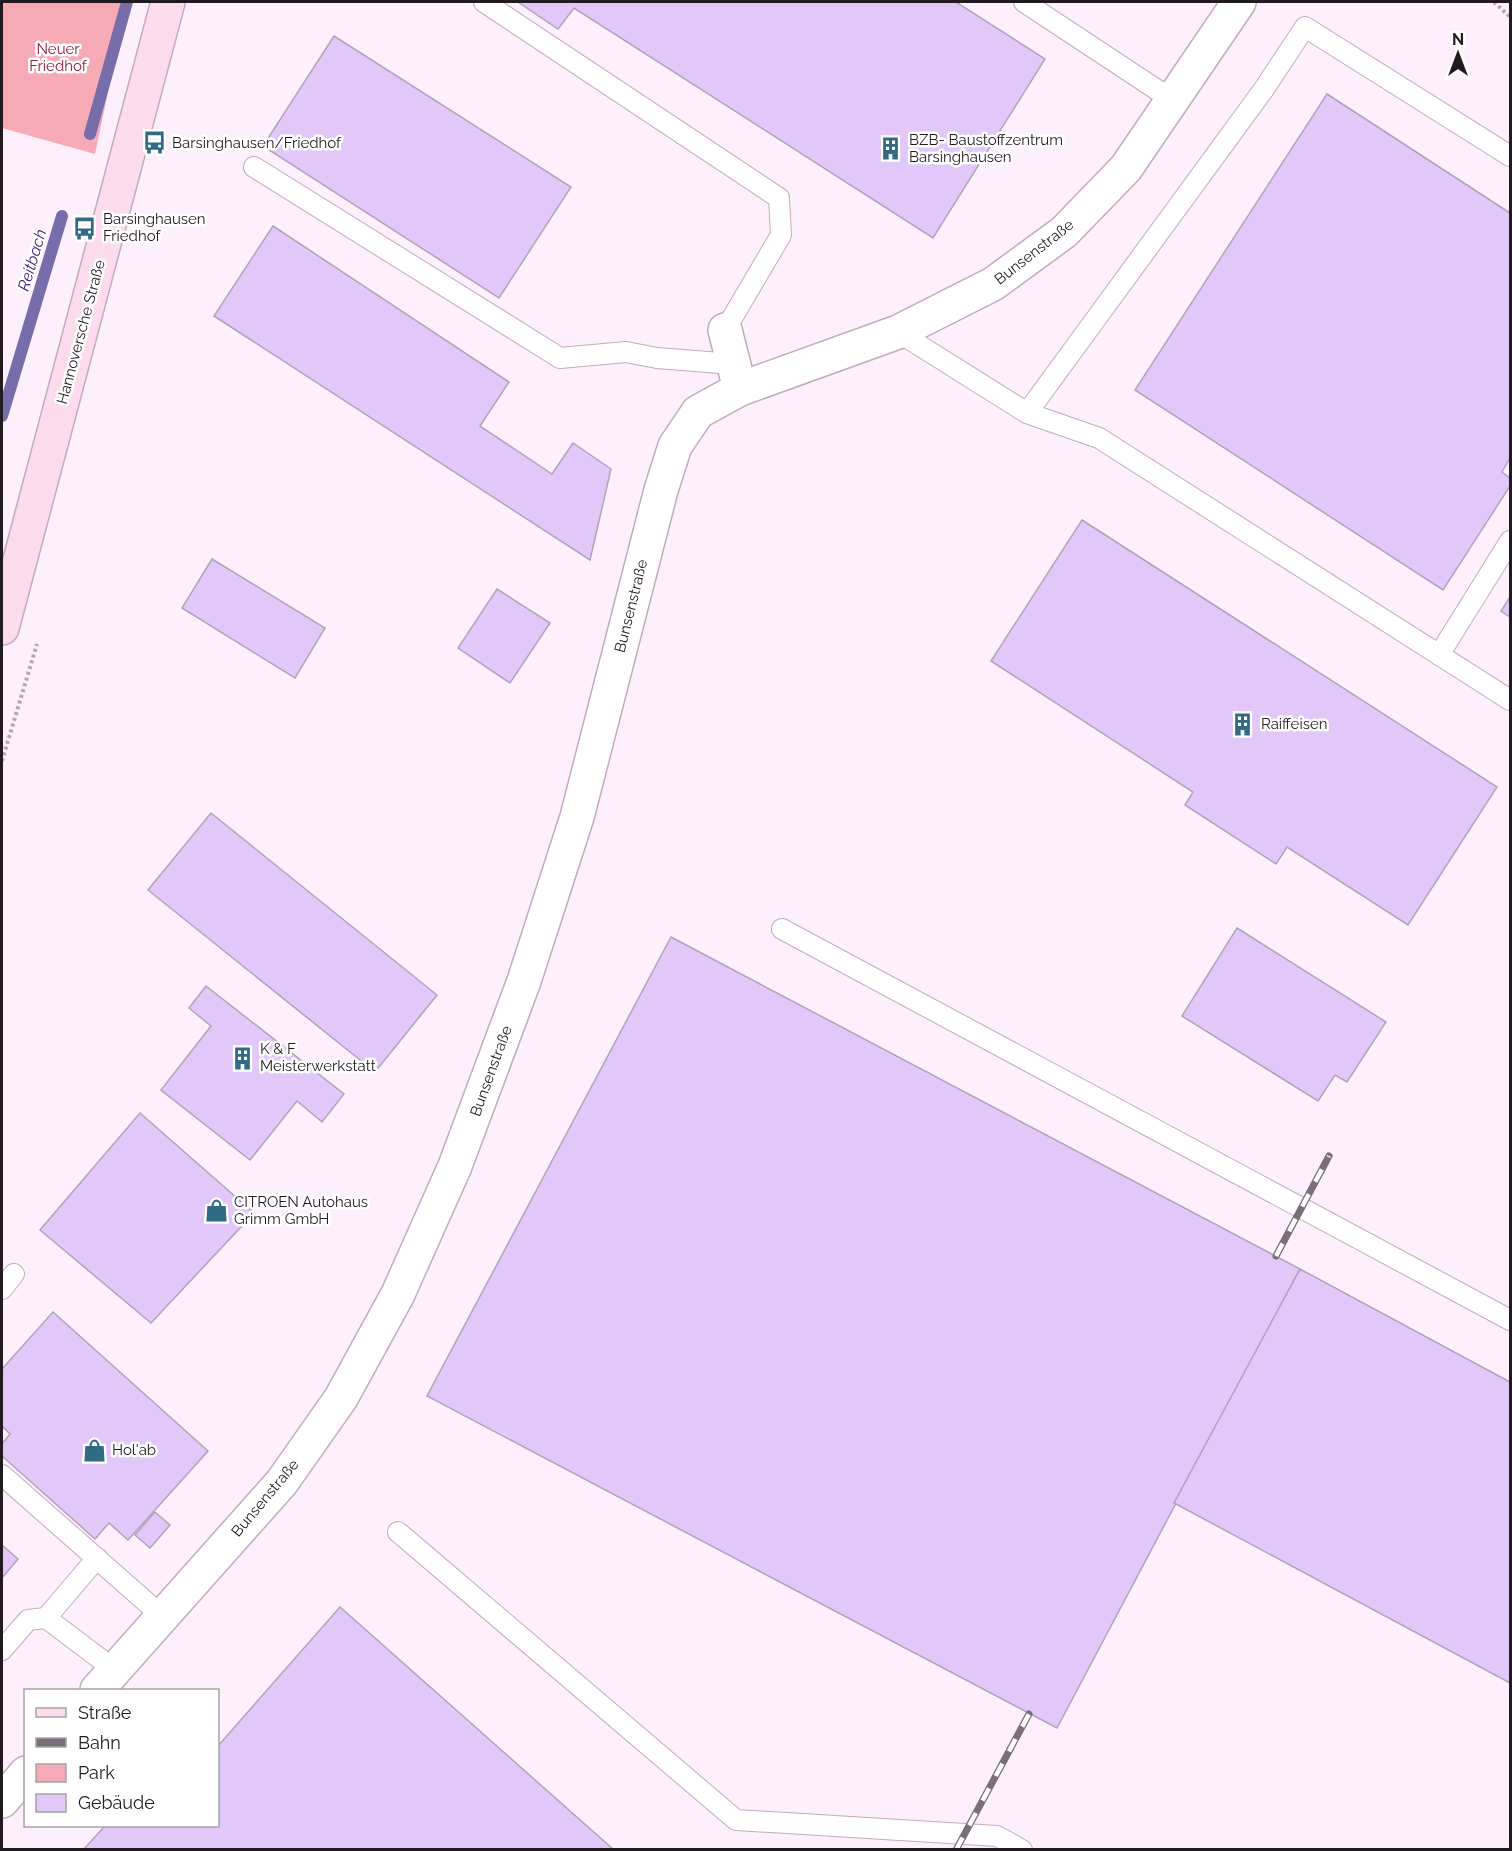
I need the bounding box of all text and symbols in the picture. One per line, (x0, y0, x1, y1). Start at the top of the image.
north arrow (1428, 24, 1488, 84)
text: N (1452, 30, 1464, 49)
park label: Neuer Friedhof (29, 40, 88, 75)
bus stop icon: Barsinghausen/Friedhof (141, 130, 167, 156)
place label: BZB- Baustoffzentrum Barsinghausen (909, 131, 1063, 166)
place label: Barsinghausen/Friedhof (172, 134, 342, 152)
building icon: BZB- Baustoffzentrum Barsinghausen (878, 136, 904, 162)
place label: Barsinghausen Friedhof (103, 210, 206, 245)
bus stop icon: Barsinghausen Friedhof (72, 215, 98, 241)
street label: Bunsenstraße (991, 215, 1077, 288)
water label: Reitbach (14, 227, 50, 293)
street label: Hannoversche Straße (53, 258, 109, 406)
street label: Bunsenstraße (611, 557, 651, 654)
building icon: Raiffeisen (1230, 711, 1256, 737)
place label: Raiffeisen (1261, 715, 1327, 733)
street label: Bunsenstraße (466, 1023, 516, 1119)
place label: K & F Meisterwerkstatt (260, 1040, 376, 1075)
building icon: K & F Meisterwerkstatt (229, 1045, 255, 1071)
place label: CITROEN Autohaus Grimm GmbH (234, 1193, 368, 1228)
shop icon: CITROEN Autohaus Grimm GmbH (203, 1198, 229, 1224)
shop icon: Hol'ab (81, 1437, 107, 1463)
place label: Hol'ab (112, 1441, 156, 1459)
street label: Bunsenstraße (228, 1456, 303, 1540)
legend (24, 1689, 219, 1827)
text: Straße (78, 1702, 132, 1723)
text: Bahn (78, 1732, 121, 1753)
text: Park (78, 1762, 115, 1783)
text: Gebäude (78, 1792, 155, 1813)

